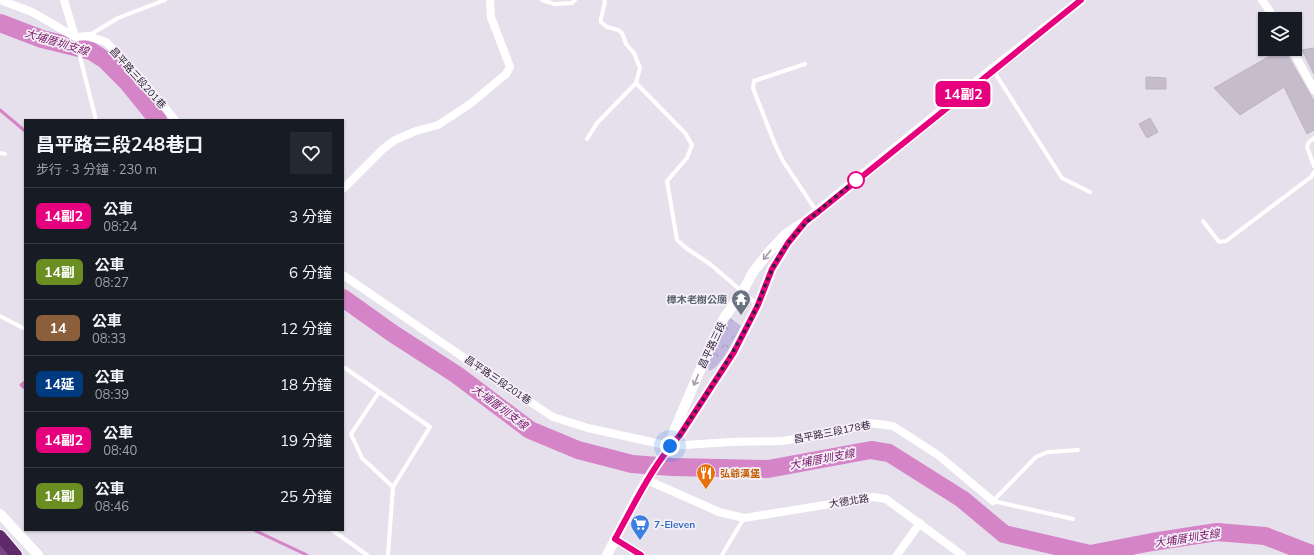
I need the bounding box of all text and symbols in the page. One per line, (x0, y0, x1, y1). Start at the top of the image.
map controls (1258, 12, 1302, 56)
button: layers (1258, 12, 1302, 56)
water label: 大埔厝圳支線 (23, 26, 93, 59)
street label: 昌平路三段201巷 (107, 45, 169, 111)
line badge: 14副2 (935, 81, 991, 107)
text: 14副2 (943, 85, 983, 103)
text: 昌平路三段248巷口 (36, 132, 203, 156)
button: heart (290, 132, 332, 174)
text: 步行 · 3 分鐘 · 230 m (36, 161, 157, 177)
unlabelled marker (847, 171, 865, 189)
text: 公車 (103, 199, 133, 218)
text: 14副2 (44, 207, 83, 225)
text: 3 分鐘 (289, 207, 332, 226)
text: 08:24 (103, 218, 137, 234)
one-way arrow (762, 250, 771, 261)
text: 公車 (95, 255, 125, 274)
text: 14副 (44, 263, 75, 281)
text: 6 分鐘 (289, 263, 332, 282)
text: 08:27 (95, 274, 129, 290)
temple icon: 樟木老樹公廟 (730, 288, 752, 316)
place label: 樟木老樹公廟 (666, 293, 727, 306)
text: 公車 (92, 311, 122, 330)
text: 14 (50, 319, 66, 337)
text: 12 分鐘 (280, 319, 332, 338)
street label: 昌平路三段 (696, 320, 728, 370)
text: 08:33 (92, 330, 126, 346)
street label: 昌平路三段201巷 (462, 353, 534, 407)
text: 公車 (95, 367, 125, 386)
one-way arrow (691, 374, 699, 386)
text: 14延 (44, 375, 75, 393)
text: 18 分鐘 (280, 375, 332, 394)
water label: 大埔厝圳支線 (469, 382, 532, 434)
text: 08:39 (95, 386, 129, 402)
street label: 昌平路三段178巷 (792, 418, 872, 446)
text: 公車 (103, 423, 133, 442)
text: 14副2 (44, 431, 83, 449)
text: 19 分鐘 (280, 431, 332, 450)
your location (660, 436, 680, 456)
text: 08:40 (103, 442, 137, 458)
water label: 大埔厝圳支線 (788, 445, 858, 472)
restaurant icon: 弘爺漢堡 (695, 462, 717, 490)
place label: 弘爺漢堡 (720, 467, 761, 480)
text: 公車 (95, 479, 125, 498)
text: 14副 (44, 487, 75, 505)
text: 25 分鐘 (280, 487, 332, 506)
street label: 大德北路 (828, 491, 870, 511)
text: 08:46 (95, 498, 129, 514)
supermarket icon: 7-Eleven (629, 513, 651, 541)
place label: 7-Eleven (654, 518, 695, 531)
water label: 大埔厝圳支線 (1153, 526, 1223, 550)

